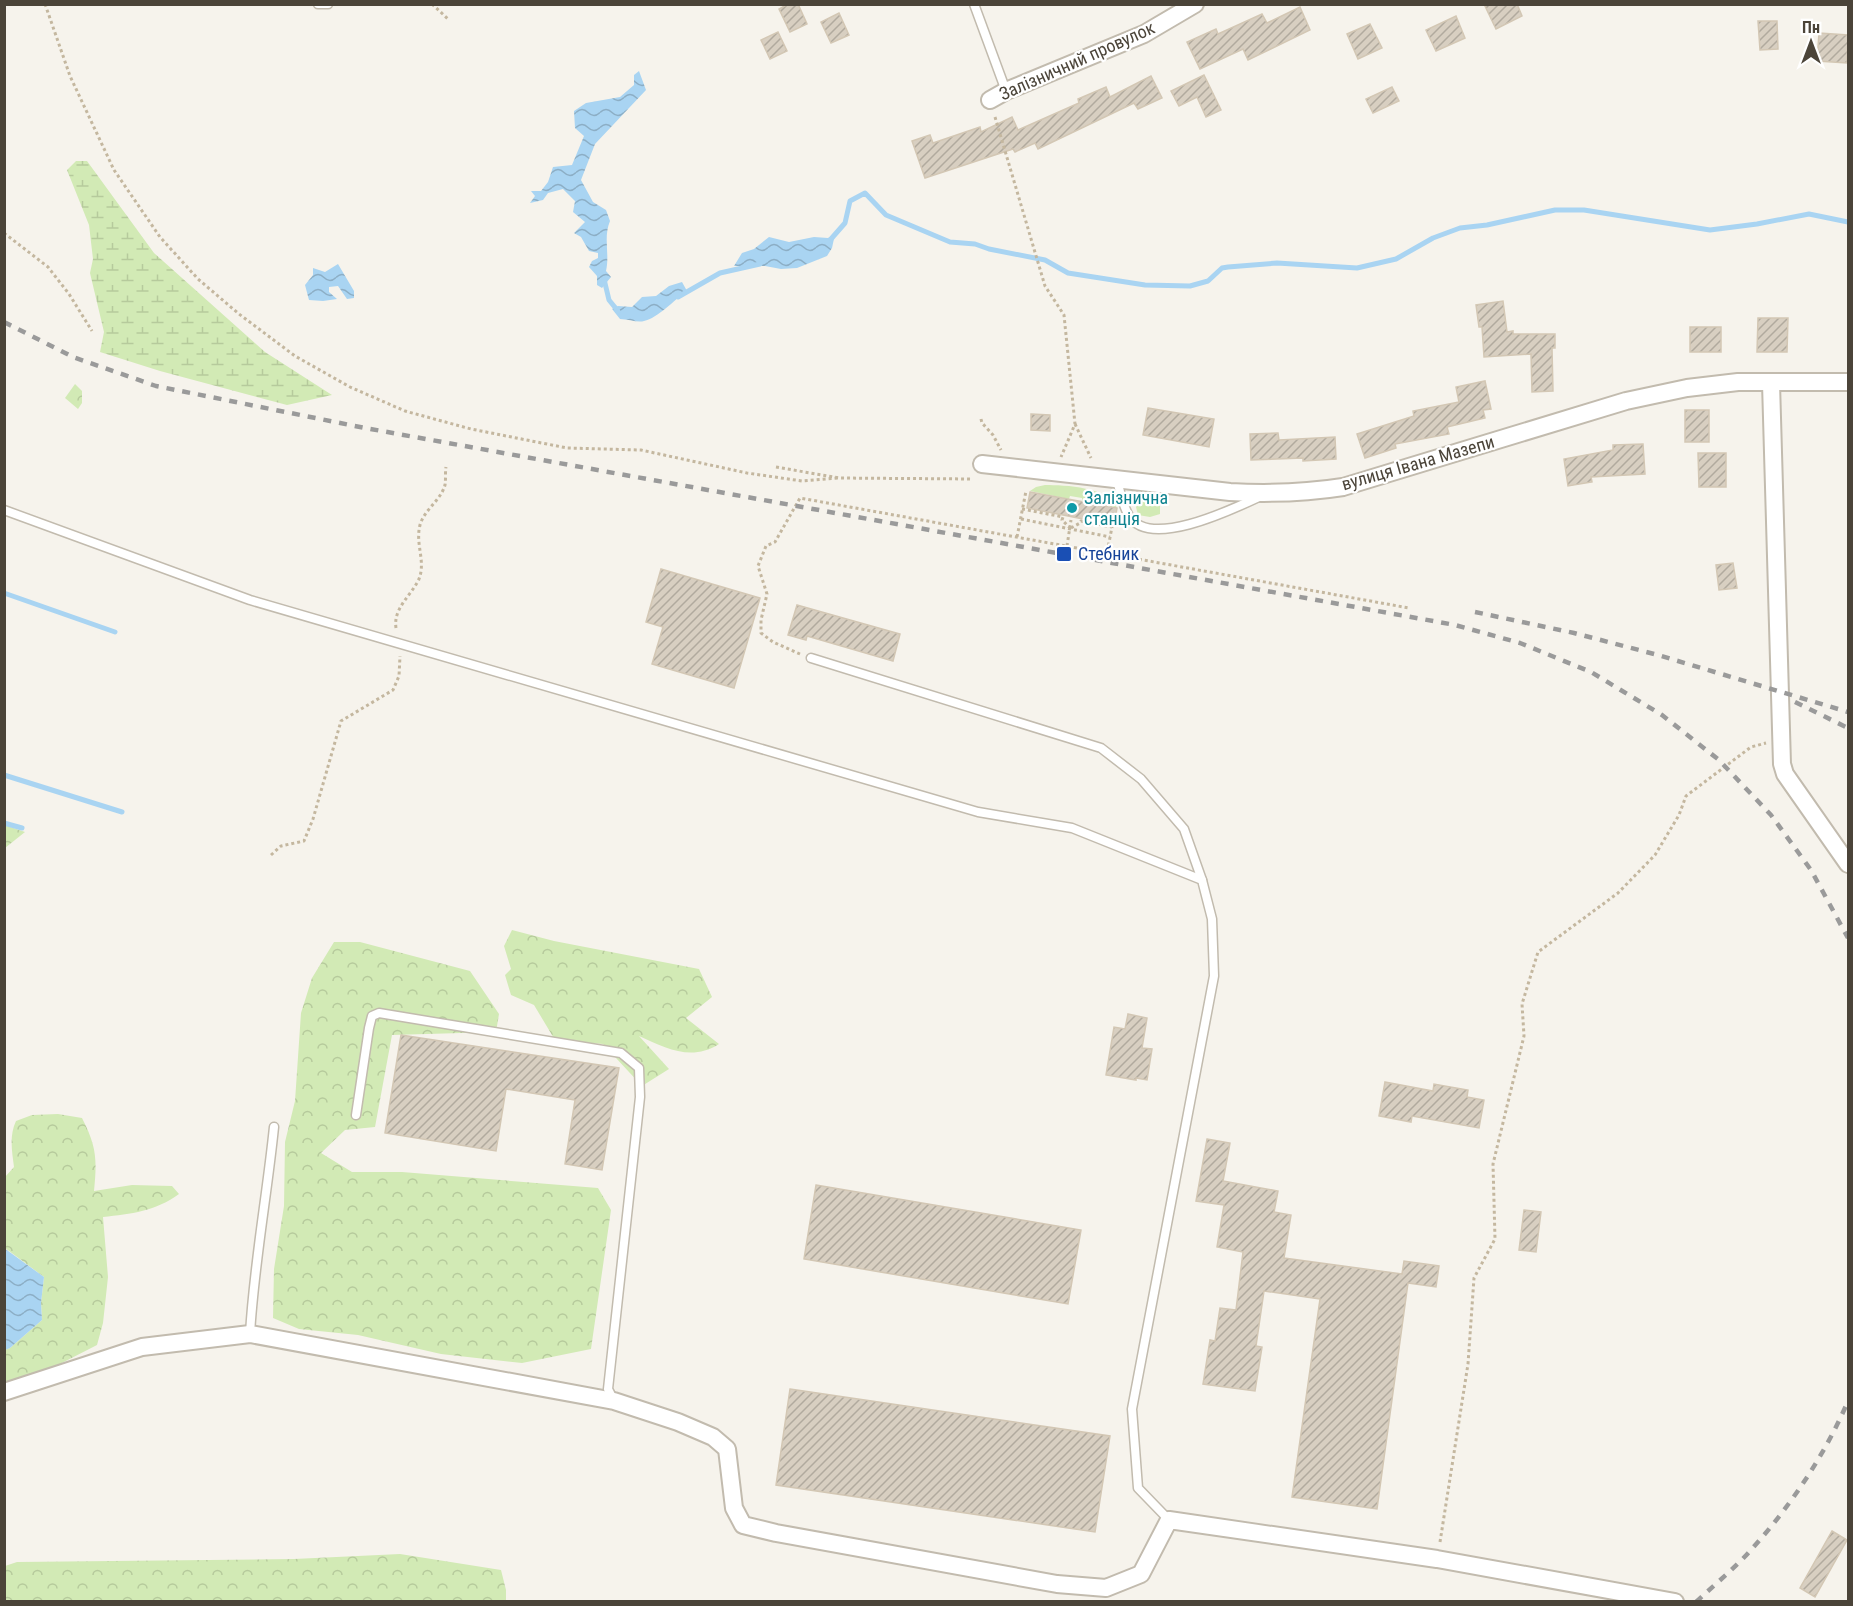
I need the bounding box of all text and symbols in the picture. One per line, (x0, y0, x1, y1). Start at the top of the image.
north arrow (1781, 12, 1841, 72)
street label: Залізничний провулок (996, 17, 1158, 104)
text: Пн (1802, 18, 1820, 37)
street label: вулиця Івана Мазепи (1339, 431, 1497, 494)
place label: Залізнична станція (1084, 487, 1168, 529)
marker: Залізнична станція (1065, 501, 1079, 515)
place label: Стебник (1078, 543, 1139, 564)
marker: Стебник (1055, 545, 1073, 563)

